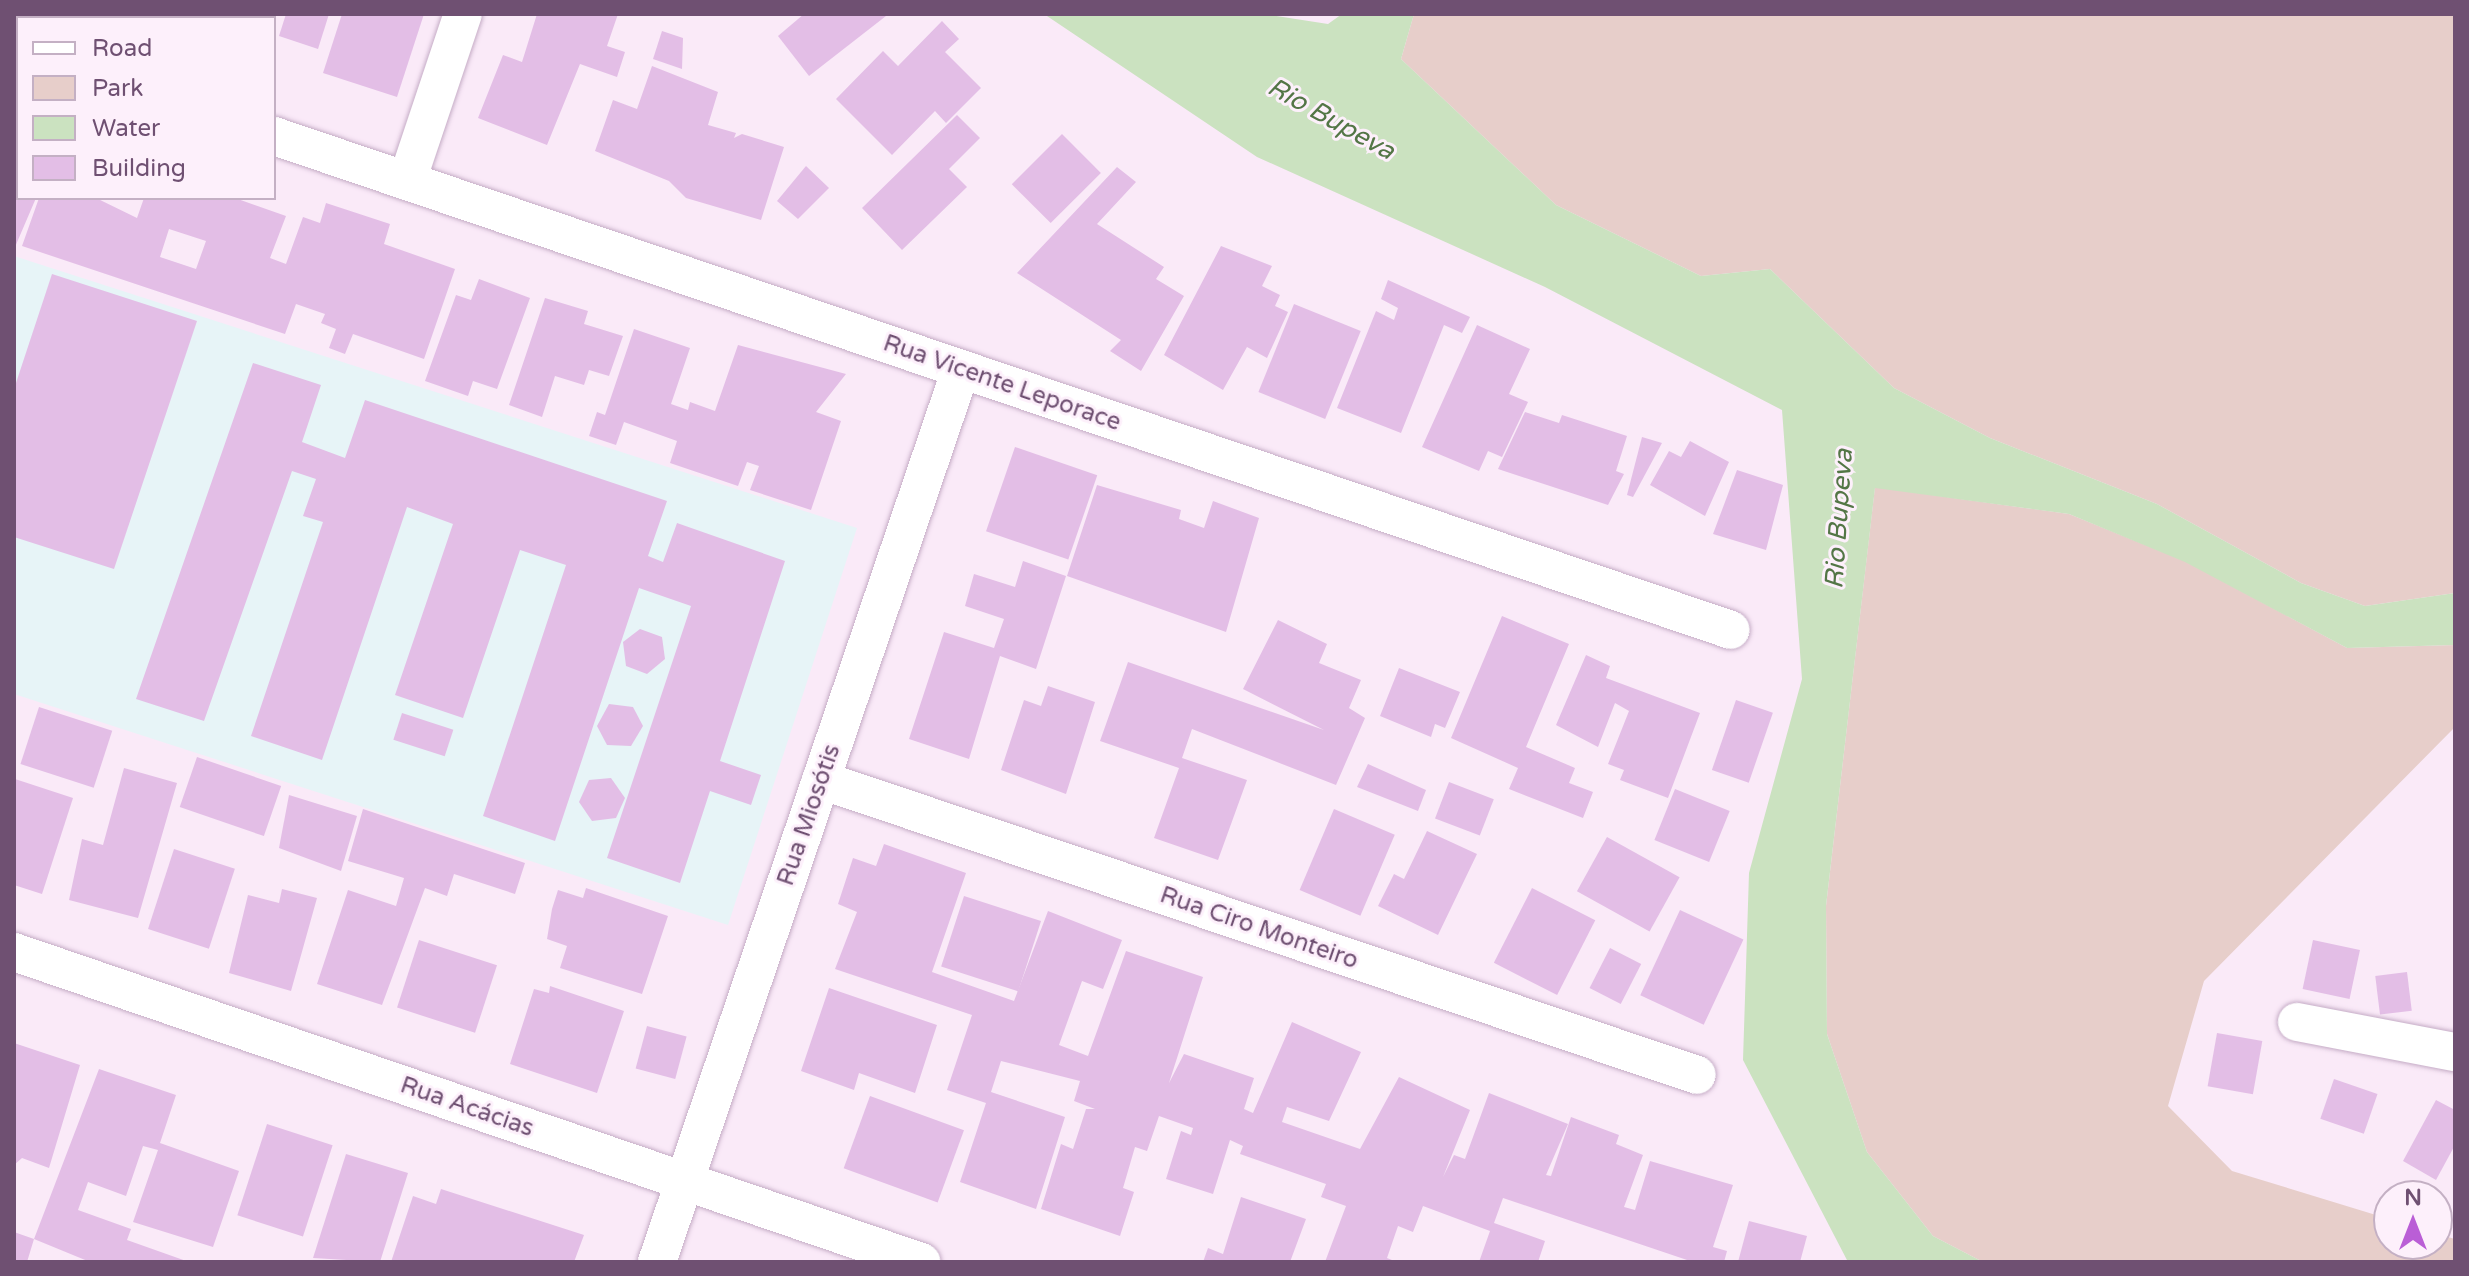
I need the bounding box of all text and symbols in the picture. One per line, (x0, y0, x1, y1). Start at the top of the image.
legend (16, 16, 276, 200)
text: Road (92, 34, 152, 63)
water label: Rio Bupeva (1262, 71, 1400, 167)
text: Park (92, 74, 143, 103)
text: Water (92, 114, 160, 143)
text: Building (92, 154, 186, 183)
street label: Rua Vicente Leporace (879, 329, 1125, 437)
water label: Rio Bupeva (1819, 448, 1859, 590)
street label: Rua Miosótis (771, 741, 847, 889)
street label: Rua Ciro Monteiro (1156, 881, 1362, 975)
street label: Rua Acácias (397, 1071, 537, 1143)
north arrow (2373, 1180, 2453, 1260)
text: N (2404, 1185, 2422, 1211)

